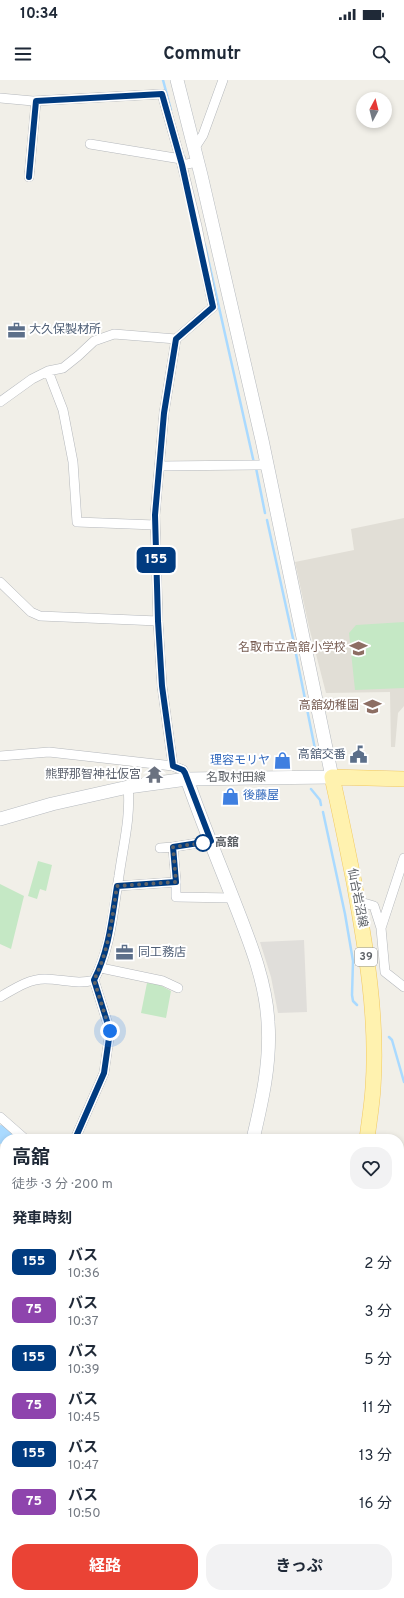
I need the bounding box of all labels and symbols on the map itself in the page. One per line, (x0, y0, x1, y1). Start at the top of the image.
north arrow (356, 92, 392, 128)
office icon: 大久保製材所 (6, 320, 26, 340)
place label: 大久保製材所 (29, 322, 101, 338)
line badge: 155 (133, 547, 179, 573)
school or university icon: 名取市立高舘小学校 (349, 638, 369, 658)
place label: 名取市立高舘小学校 (238, 640, 346, 656)
school or university icon: 高舘幼稚園 (362, 696, 382, 716)
place label: 高舘幼稚園 (299, 698, 359, 714)
public building icon: 高舘交番 (349, 745, 369, 765)
place label: 高舘交番 (298, 747, 346, 763)
shop icon: 理容モリヤ (273, 751, 293, 771)
place label: 理容モリヤ (210, 753, 270, 769)
temple icon: 熊野那智神社仮宮 (144, 765, 164, 785)
place label: 熊野那智神社仮宮 (45, 767, 141, 783)
street label: 名取村田線 (206, 770, 266, 786)
shop icon: 後藤屋 (220, 786, 240, 806)
place label: 後藤屋 (243, 788, 279, 804)
marker: 高舘 (194, 834, 212, 852)
place label: 高舘 (215, 835, 239, 851)
street label: 仙台岩沼線 (343, 867, 371, 929)
office icon: 同工務店 (115, 943, 135, 963)
place label: 同工務店 (138, 945, 186, 961)
road number: 39 (355, 948, 377, 966)
your location (100, 1021, 120, 1041)

